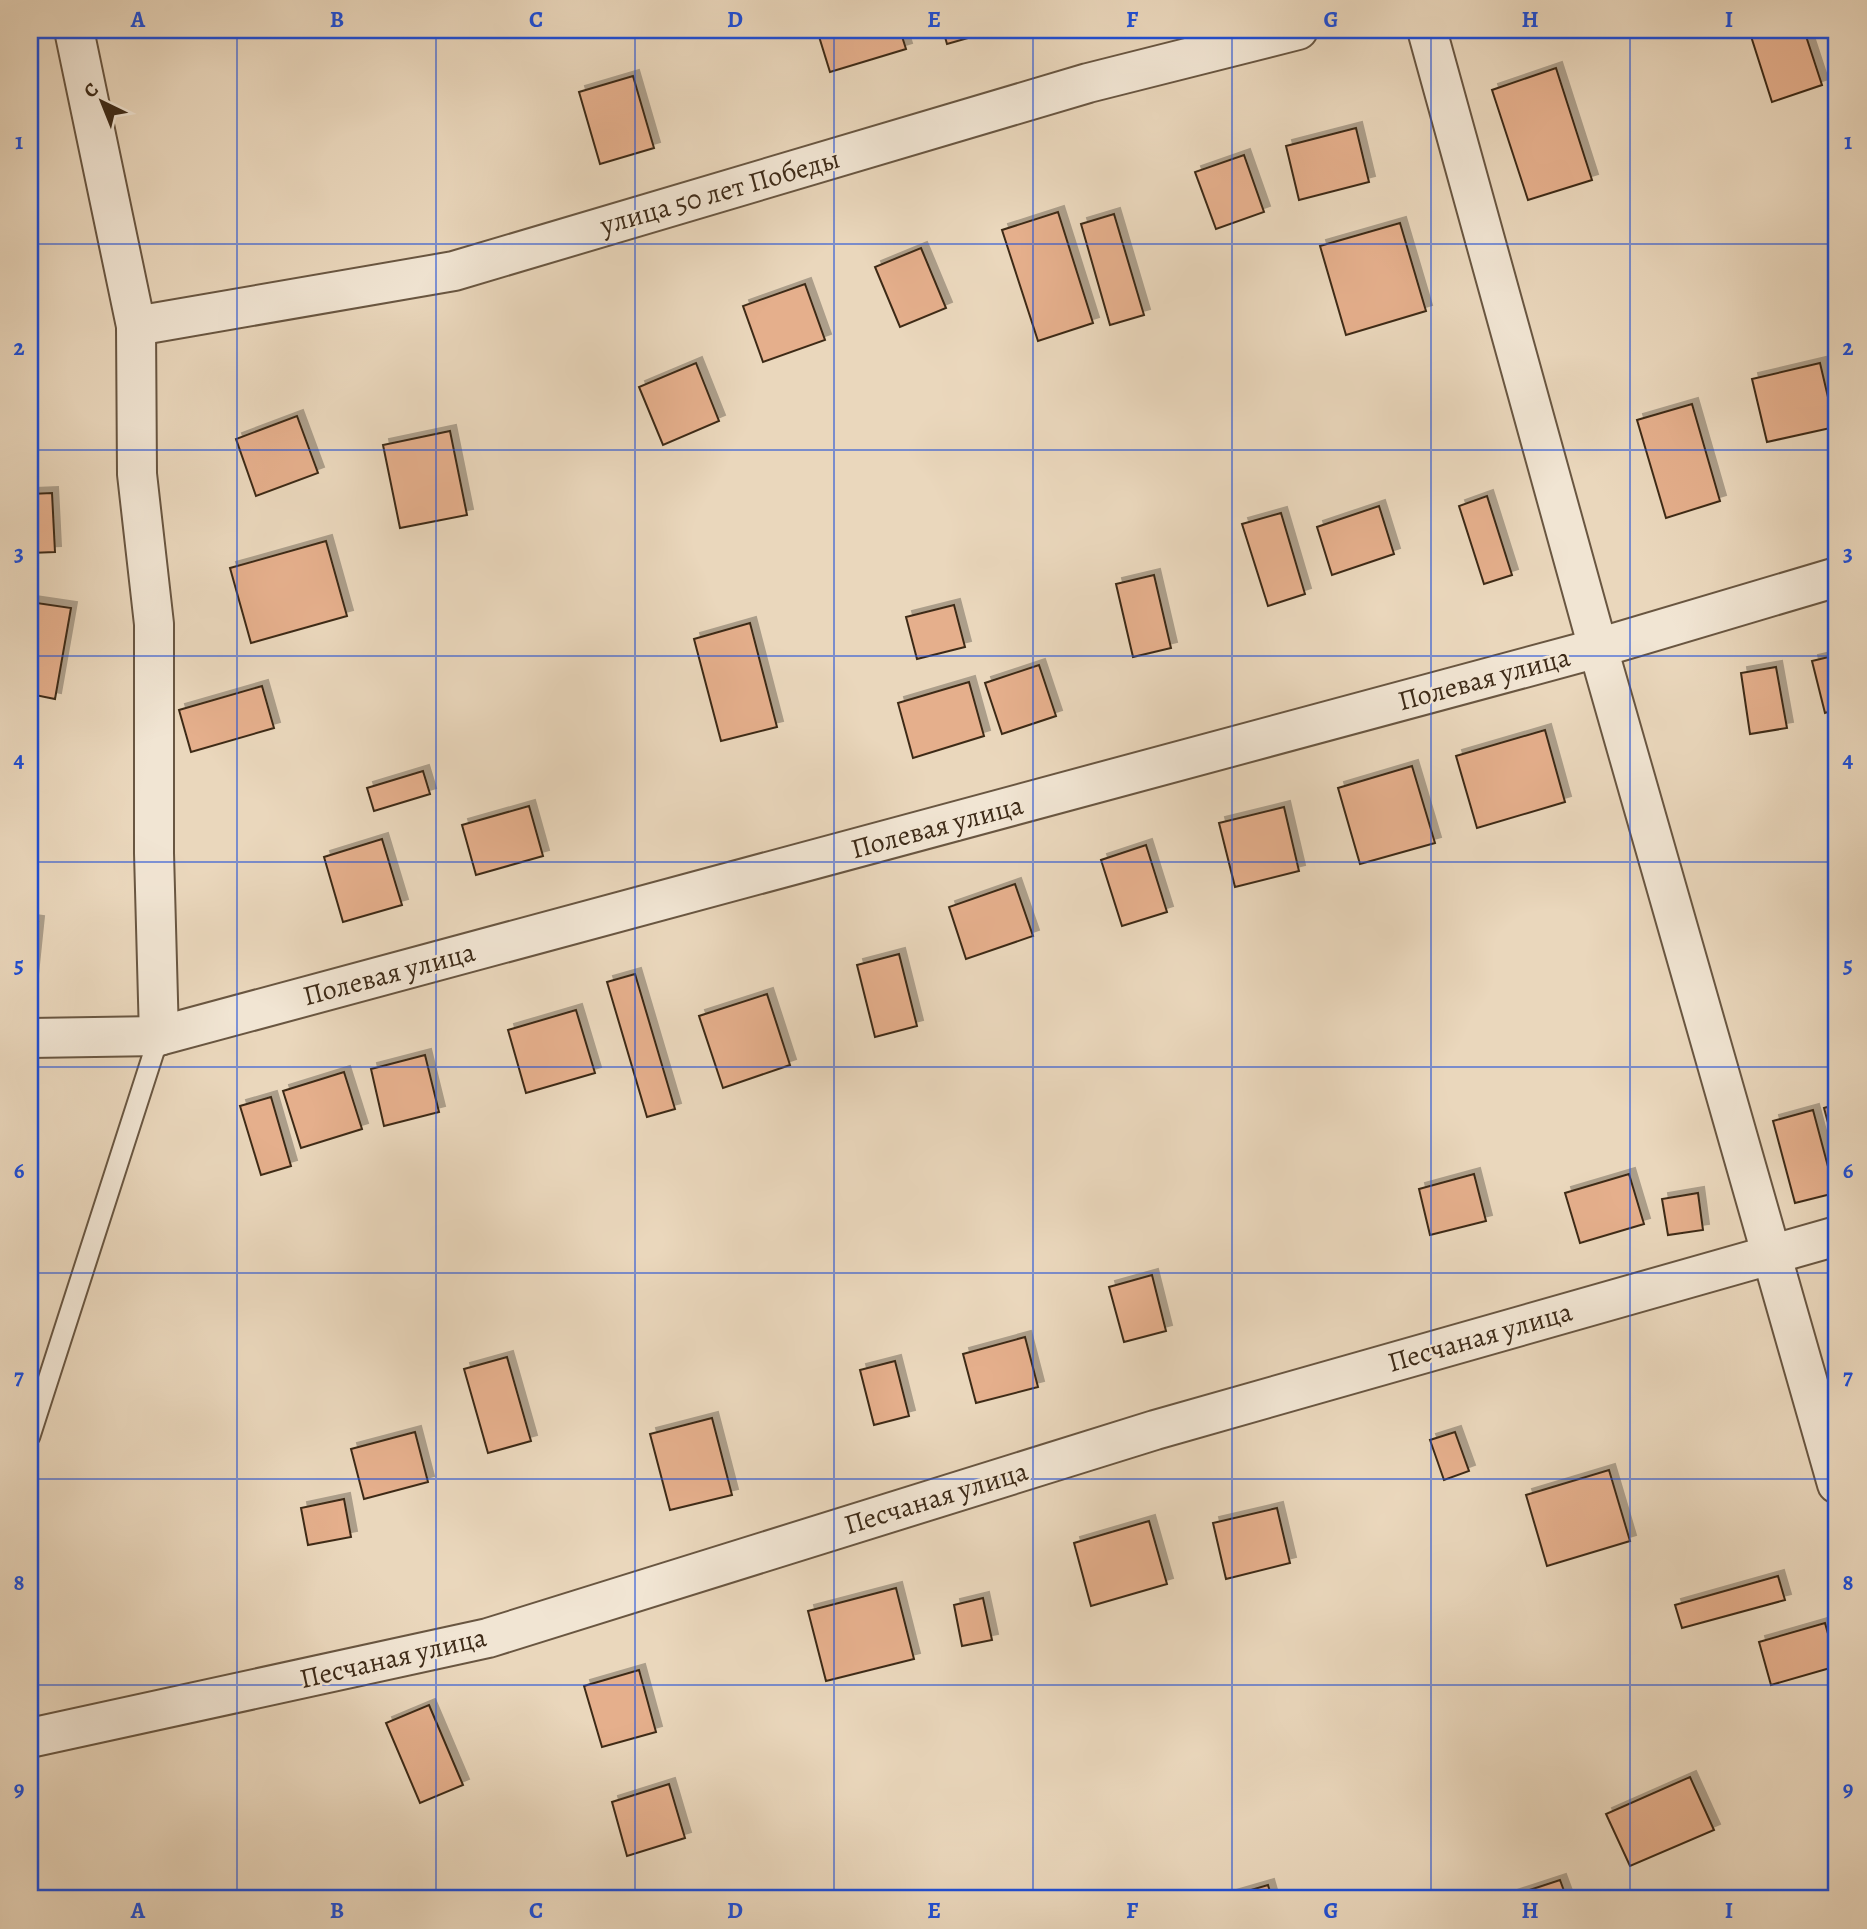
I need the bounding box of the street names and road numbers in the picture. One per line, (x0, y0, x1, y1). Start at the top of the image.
street label: улица 50 лет Победы (595, 140, 844, 245)
street label: Полевая улица (1394, 638, 1574, 720)
street label: Полевая улица (847, 786, 1027, 868)
street label: Полевая улица (299, 933, 479, 1015)
street label: Песчаная улица (1383, 1292, 1577, 1381)
street label: Песчаная улица (839, 1452, 1033, 1544)
street label: Песчаная улица (296, 1618, 490, 1698)

